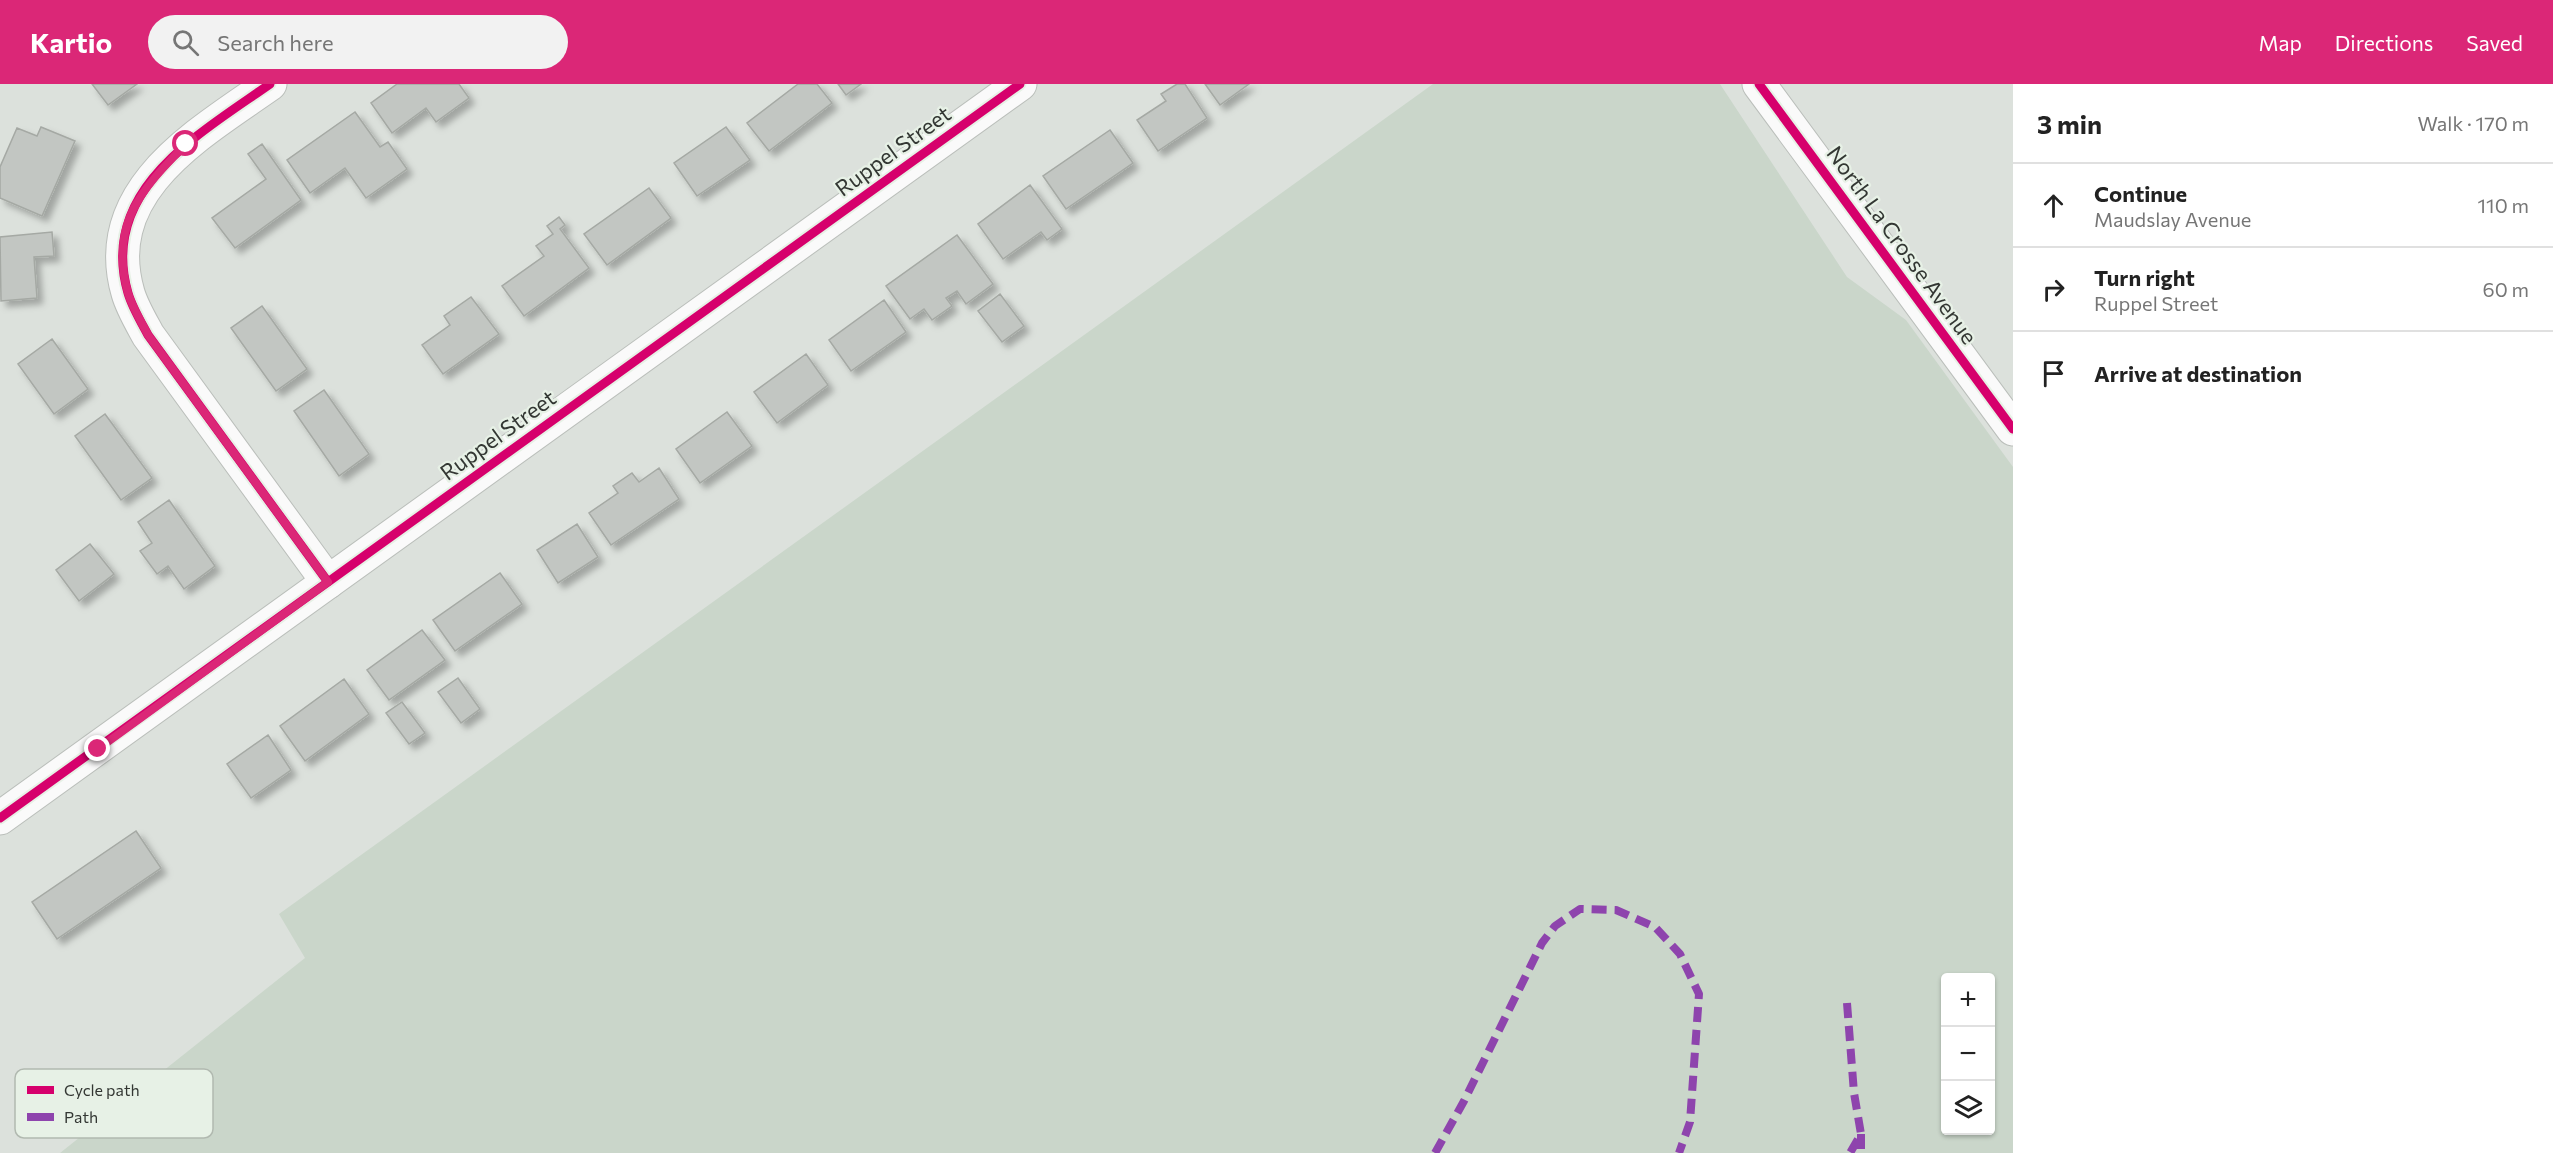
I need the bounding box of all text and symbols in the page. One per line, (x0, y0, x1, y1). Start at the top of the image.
search box (148, 15, 568, 69)
text: Kartio (30, 25, 112, 59)
icon: search (169, 26, 202, 59)
text: Search here (217, 29, 334, 56)
text: Map (2259, 30, 2302, 55)
text: Directions (2335, 30, 2433, 55)
text: Saved (2466, 30, 2523, 55)
street label: Ruppel Street (830, 100, 956, 202)
text: 3 min (2037, 108, 2102, 139)
text: Walk · 170 m (2418, 111, 2529, 135)
route start (172, 130, 198, 156)
street label: North La Crosse Avenue (1821, 140, 1983, 349)
text: Continue (2094, 180, 2187, 207)
icon: ahead (2037, 189, 2070, 222)
text: 110 m (2478, 193, 2529, 217)
text: Maudslay Avenue (2094, 207, 2251, 231)
text: Turn right (2094, 264, 2195, 291)
icon: right (2037, 273, 2070, 306)
text: 60 m (2483, 277, 2529, 301)
text: Ruppel Street (2094, 291, 2218, 315)
icon: arrive (2037, 357, 2070, 390)
text: Arrive at destination (2094, 360, 2302, 387)
street label: Ruppel Street (435, 384, 561, 486)
route end (84, 735, 110, 761)
map controls (1941, 973, 1995, 1135)
button: + (1941, 973, 1995, 1027)
button: − (1941, 1027, 1995, 1081)
legend (15, 1069, 213, 1138)
text: Cycle path (64, 1080, 140, 1099)
button: layers (1941, 1081, 1995, 1135)
text: Path (64, 1107, 98, 1126)

